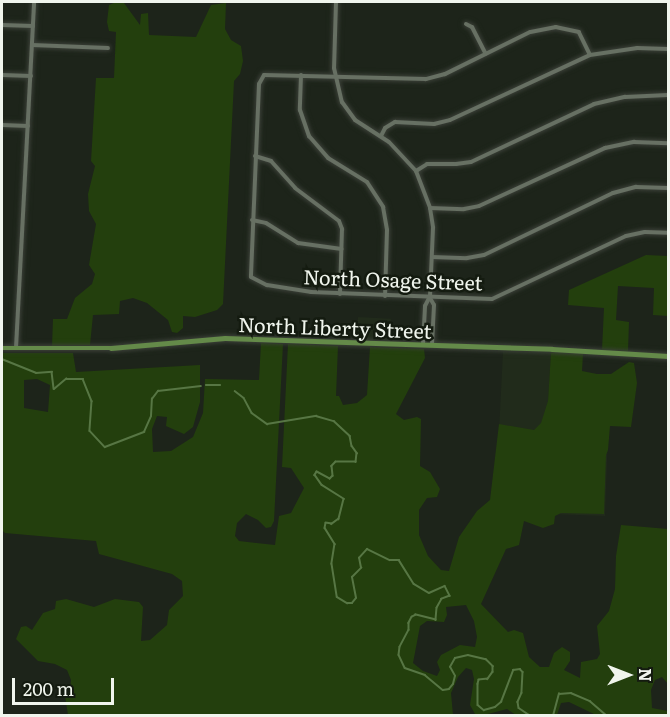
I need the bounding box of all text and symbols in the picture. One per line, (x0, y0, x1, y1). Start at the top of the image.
street label: North Osage Street (303, 264, 483, 294)
street label: North Liberty Street (238, 312, 432, 342)
north arrow (598, 645, 658, 705)
scale bar (15, 666, 117, 704)
text: N (634, 668, 658, 682)
text: 200 m (23, 675, 74, 702)

